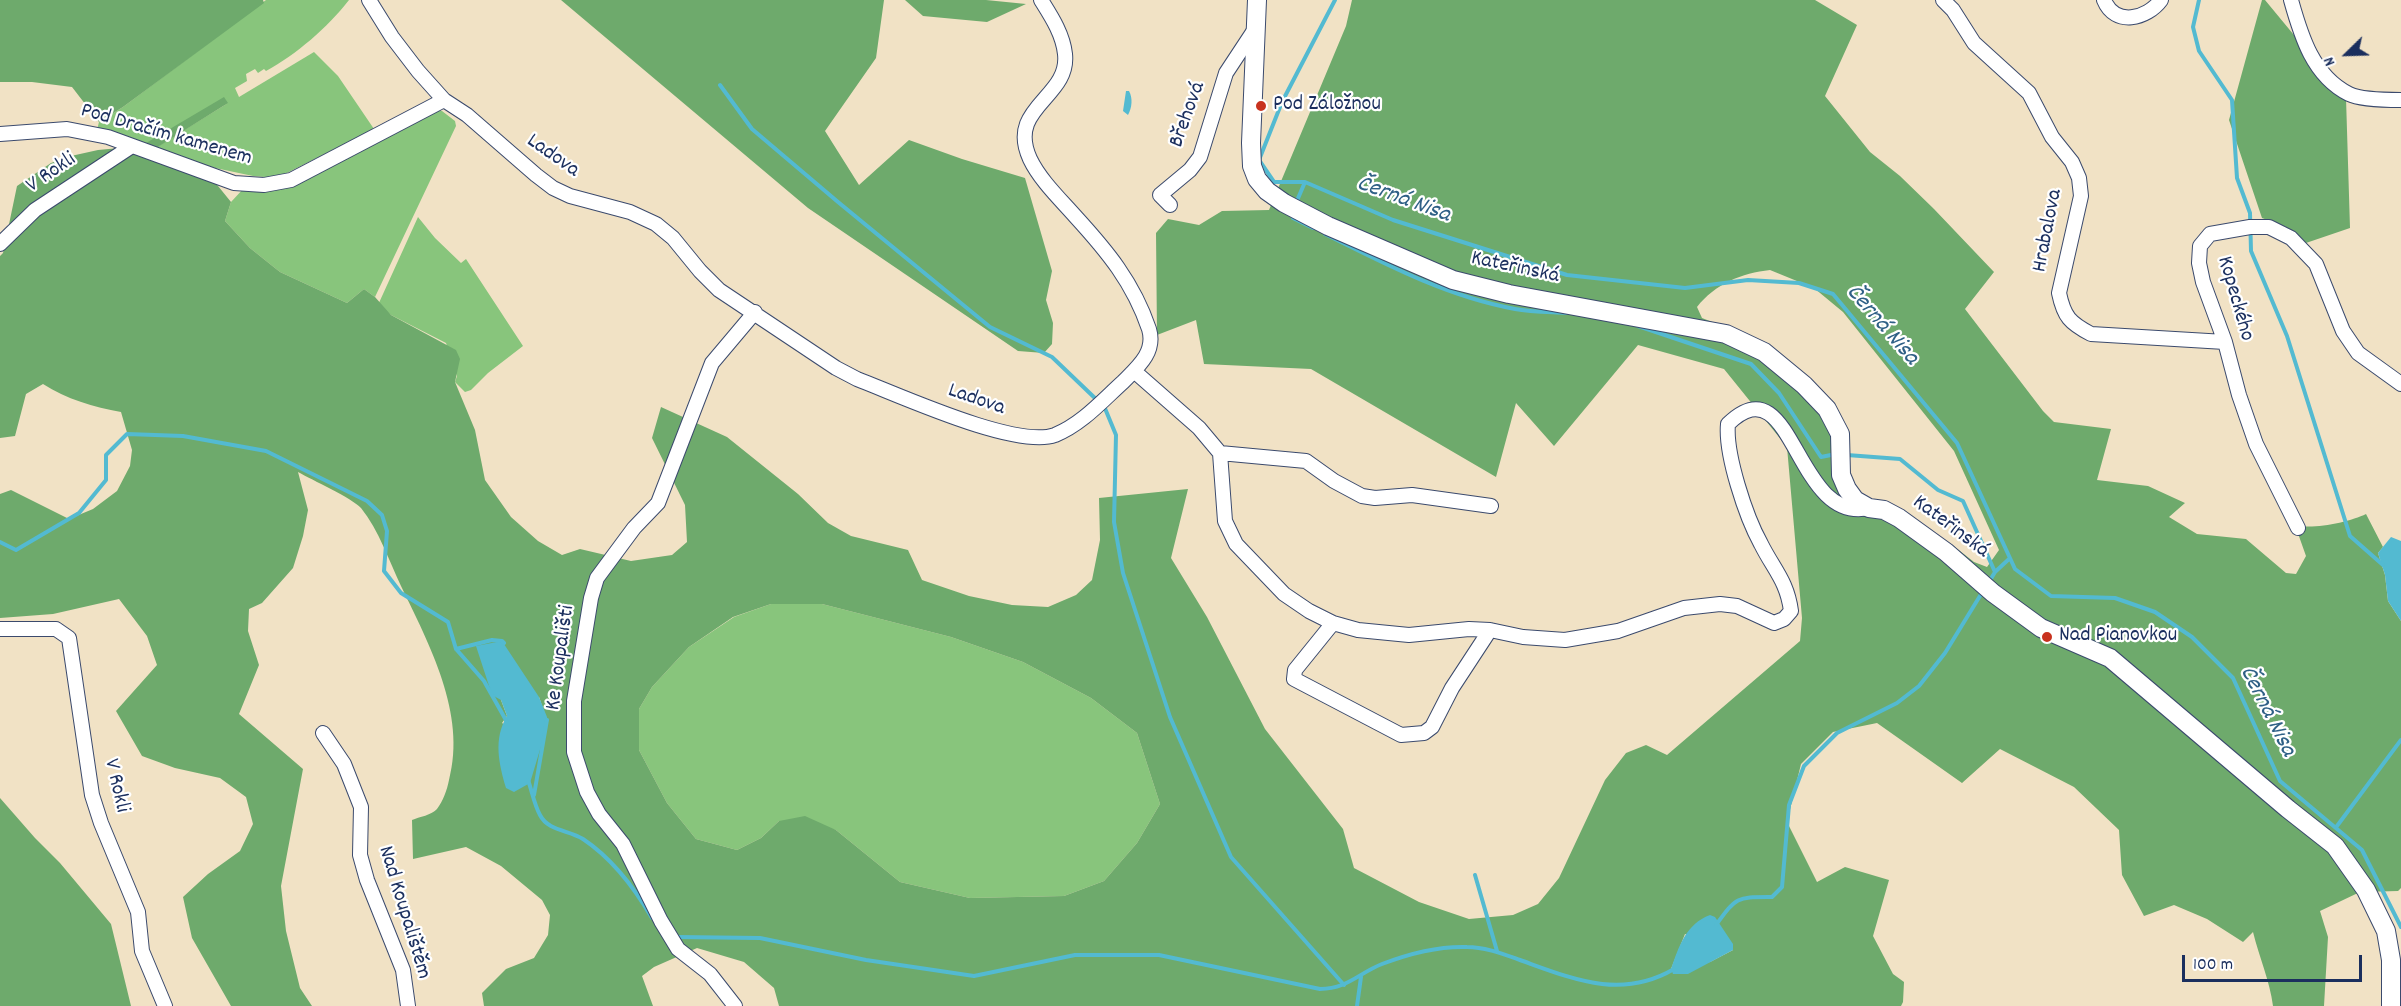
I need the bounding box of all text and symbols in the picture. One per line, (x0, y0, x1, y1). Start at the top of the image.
north arrow (2317, 24, 2377, 84)
text: N (2318, 53, 2342, 69)
street label: Břehová (1165, 78, 1213, 152)
place label: Pod Záložnou (1273, 93, 1381, 119)
street label: Pod Dračím kamenem (77, 99, 255, 173)
marker: Pod Záložnou (1254, 99, 1268, 113)
street label: Ladova (520, 129, 584, 185)
street label: V Rokli (22, 148, 82, 200)
water label: Černá Nisa (1352, 171, 1454, 231)
street label: Hrabalova (2028, 187, 2070, 275)
street label: Kateřinská (1468, 247, 1562, 291)
street label: Kopeckého (2209, 254, 2259, 344)
water label: Černá Nisa (1838, 280, 1924, 372)
street label: Ladova (944, 379, 1008, 423)
street label: Kateřinská (1906, 490, 1994, 566)
street label: Ke Koupališti (542, 604, 582, 712)
place label: Nad Pianovkou (2059, 624, 2177, 650)
marker: Nad Pianovkou (2040, 630, 2054, 644)
water label: Černá Nisa (2231, 662, 2301, 762)
street label: V Rokli (96, 757, 134, 815)
street label: Nad Koupalištěm (370, 843, 436, 983)
scale bar (2185, 943, 2365, 981)
text: 100 m (2193, 953, 2233, 978)

